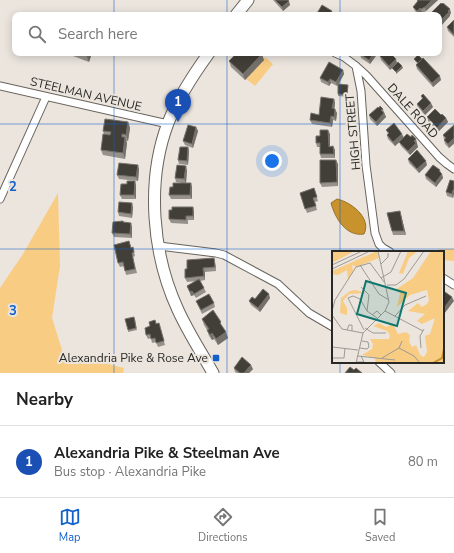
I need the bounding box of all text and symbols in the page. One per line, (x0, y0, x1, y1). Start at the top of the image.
search box (12, 12, 442, 56)
icon: search (26, 23, 48, 45)
text: Search here (58, 24, 138, 44)
street label: STEELMAN AVENUE (29, 73, 143, 115)
street label: DALE ROAD (384, 80, 442, 142)
pin: 1 (165, 89, 191, 122)
street label: HIGH STREET (342, 92, 364, 171)
your location (262, 151, 282, 171)
text: 2 (9, 178, 17, 196)
inset map (332, 251, 444, 363)
text: 3 (9, 302, 17, 320)
place label: Alexandria Pike & Rose Ave (59, 350, 208, 366)
marker: Alexandria Pike & Rose Ave (211, 353, 221, 363)
text: Nearby (16, 388, 73, 411)
text: Alexandria Pike & Steelman Ave (54, 443, 280, 463)
text: 1 (25, 453, 33, 471)
text: 80 m (408, 453, 438, 471)
text: Bus stop · Alexandria Pike (54, 463, 206, 481)
tab: Map (59, 506, 81, 545)
tab: Directions (198, 506, 248, 545)
tab: Saved (365, 506, 395, 545)

